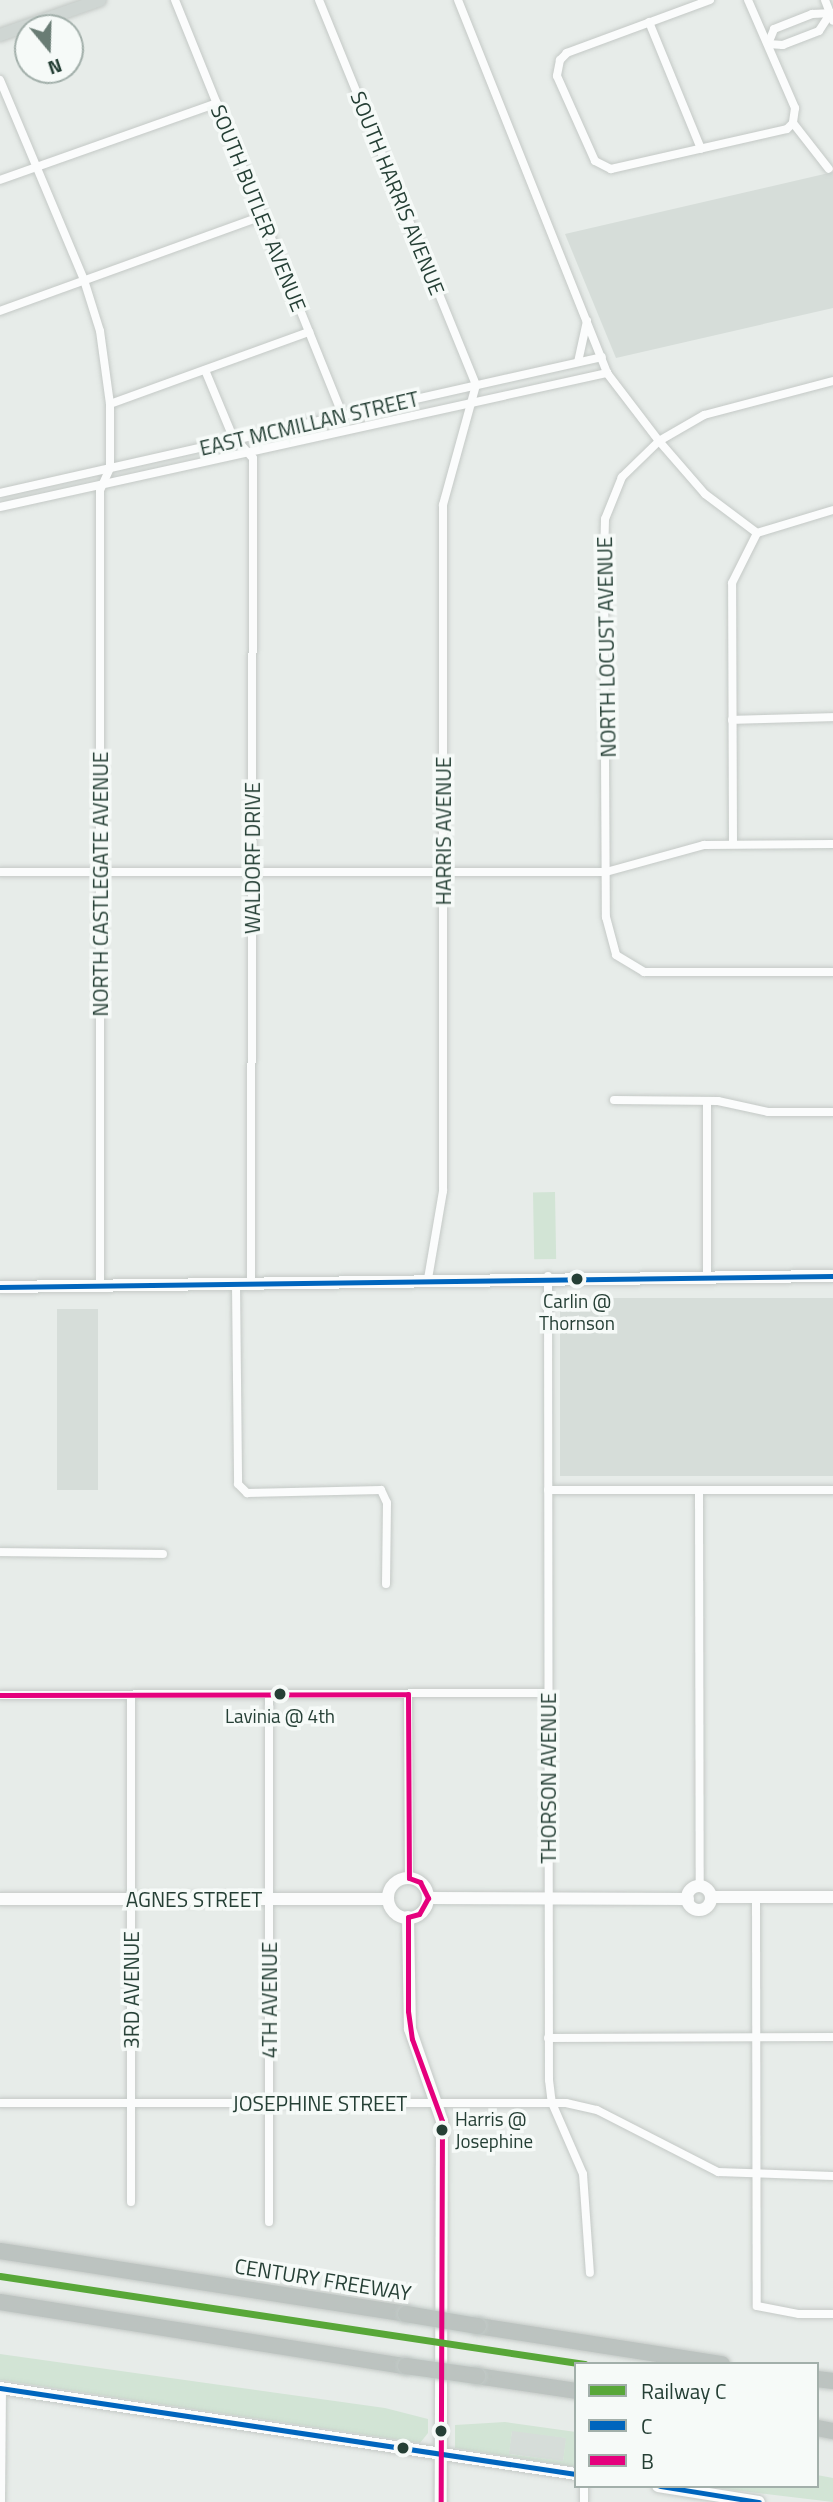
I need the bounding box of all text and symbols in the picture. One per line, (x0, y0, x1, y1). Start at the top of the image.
north arrow (14, 14, 84, 84)
text: N (44, 52, 66, 83)
street label: SOUTH HARRIS AVENUE (346, 87, 450, 299)
street label: SOUTH BUTLER AVENUE (206, 101, 312, 315)
street label: EAST MCMILLAN STREET (197, 386, 421, 460)
street label: NORTH LOCUST AVENUE (591, 536, 621, 758)
street label: NORTH CASTLEGATE AVENUE (87, 751, 113, 1017)
street label: HARRIS AVENUE (430, 757, 456, 905)
street label: WALDORF DRIVE (239, 782, 265, 934)
marker: Carlin @ Thornson (570, 1272, 584, 1286)
place label: Carlin @ Thornson (539, 1290, 615, 1334)
marker: Lavinia @ 4th (273, 1687, 287, 1701)
street label: THORSON AVENUE (535, 1692, 561, 1864)
place label: Lavinia @ 4th (225, 1705, 335, 1727)
street label: AGNES STREET (126, 1886, 262, 1912)
street label: 3RD AVENUE (118, 1931, 144, 2049)
street label: 4TH AVENUE (256, 1942, 282, 2058)
street label: JOSEPHINE STREET (233, 2090, 407, 2116)
place label: Harris @ Josephine (455, 2108, 533, 2152)
marker: Harris @ Josephine (435, 2123, 449, 2137)
street label: CENTURY FREEWAY (233, 2253, 413, 2305)
legend (574, 2362, 819, 2488)
text: Railway C (641, 2375, 726, 2407)
text: C (641, 2410, 652, 2442)
unlabelled marker (434, 2424, 448, 2438)
unlabelled marker (396, 2441, 410, 2455)
text: B (641, 2445, 654, 2477)

